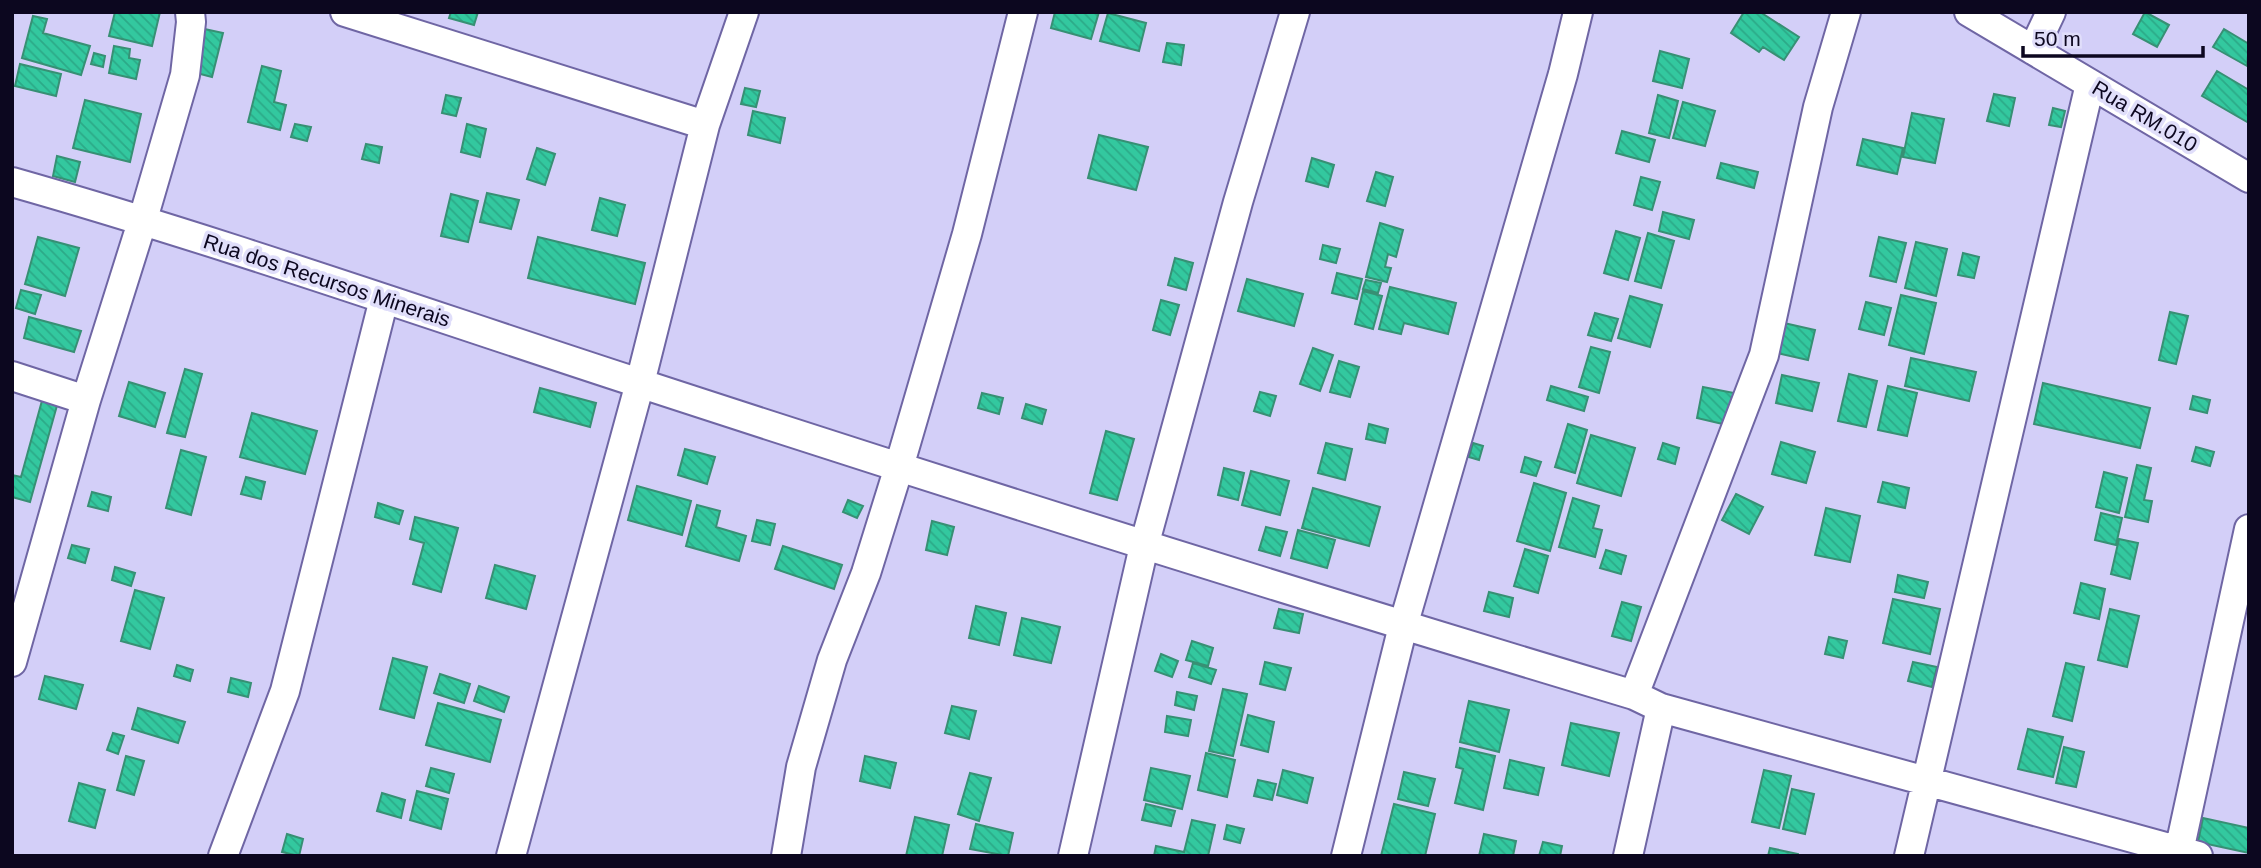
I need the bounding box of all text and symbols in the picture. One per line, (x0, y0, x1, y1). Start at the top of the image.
scale bar (2023, 14, 2203, 58)
text: 50 m (2034, 27, 2081, 50)
street label: Rua RM.010 (2089, 76, 2201, 156)
street label: Rua dos Recursos Minerais (201, 229, 453, 331)

